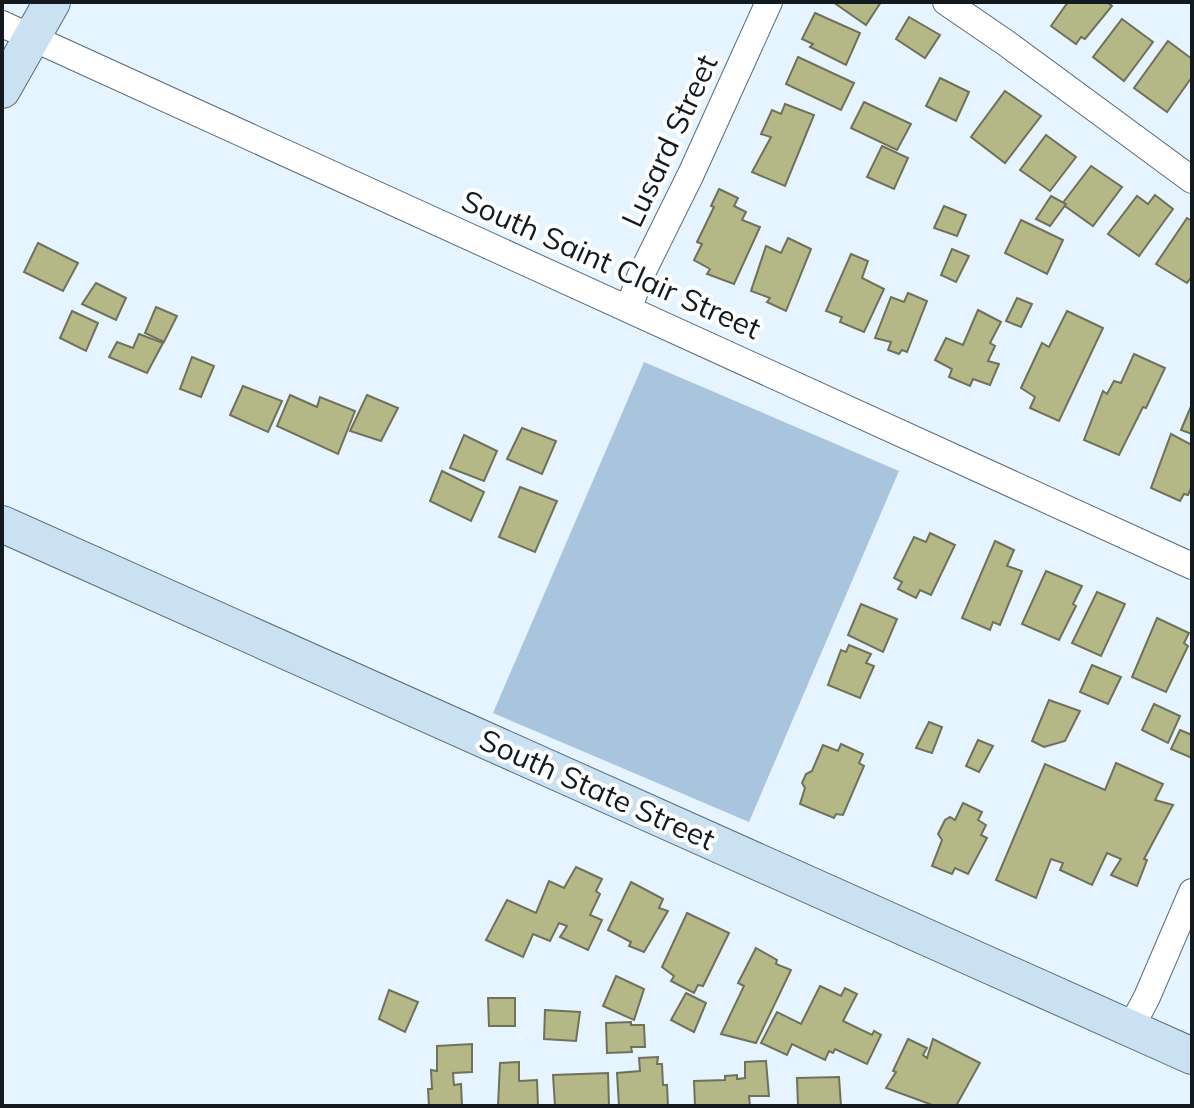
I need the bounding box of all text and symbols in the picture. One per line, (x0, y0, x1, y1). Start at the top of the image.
street label: Lusard Street (613, 48, 726, 233)
street label: South Saint Clair Street (456, 181, 767, 347)
street label: South State Street (474, 720, 721, 858)

